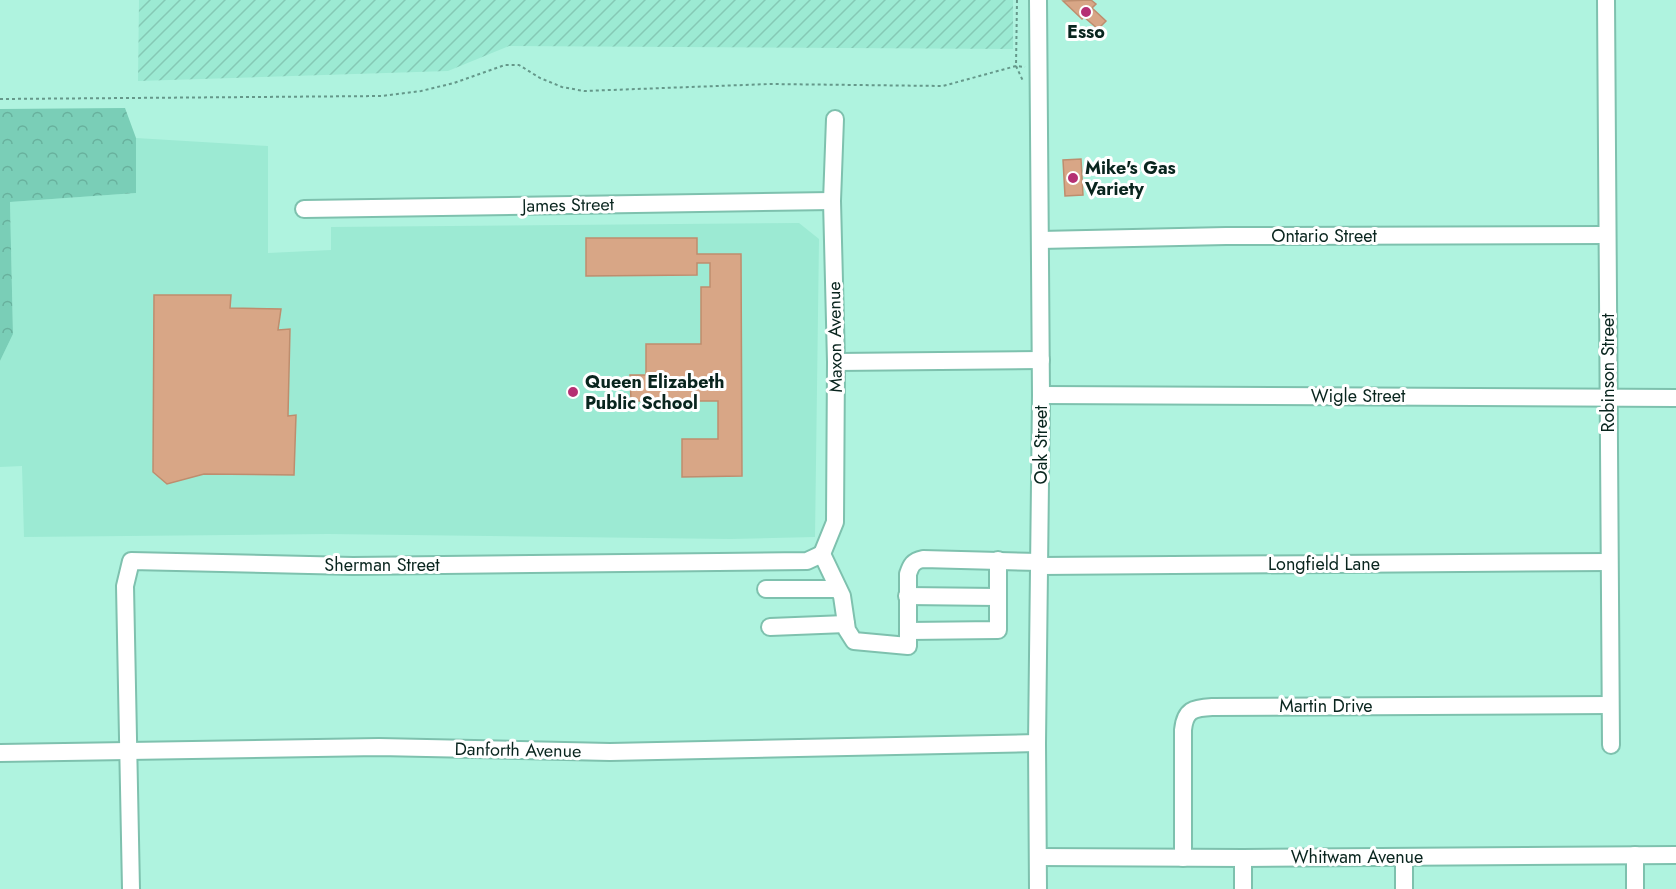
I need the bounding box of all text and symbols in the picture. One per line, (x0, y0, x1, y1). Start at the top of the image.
marker: Esso (1079, 5, 1093, 19)
place label: Esso (1067, 19, 1105, 45)
place label: Mike's Gas Variety (1084, 155, 1176, 202)
marker: Mike's Gas Variety (1066, 171, 1080, 185)
street label: James Street (520, 191, 615, 219)
street label: Ontario Street (1271, 223, 1378, 249)
street label: Maxon Avenue (821, 281, 849, 393)
street label: Robinson Street (1595, 313, 1621, 433)
place label: Queen Elizabeth Public School (585, 369, 724, 416)
street label: Wigle Street (1311, 383, 1406, 409)
marker: Queen Elizabeth Public School (566, 385, 580, 399)
street label: Oak Street (1028, 405, 1054, 485)
street label: Longfield Lane (1268, 551, 1380, 577)
street label: Sherman Street (324, 552, 440, 578)
street label: Martin Drive (1279, 693, 1373, 719)
street label: Danforth Avenue (454, 736, 582, 764)
street label: Whitwam Avenue (1291, 844, 1423, 870)

